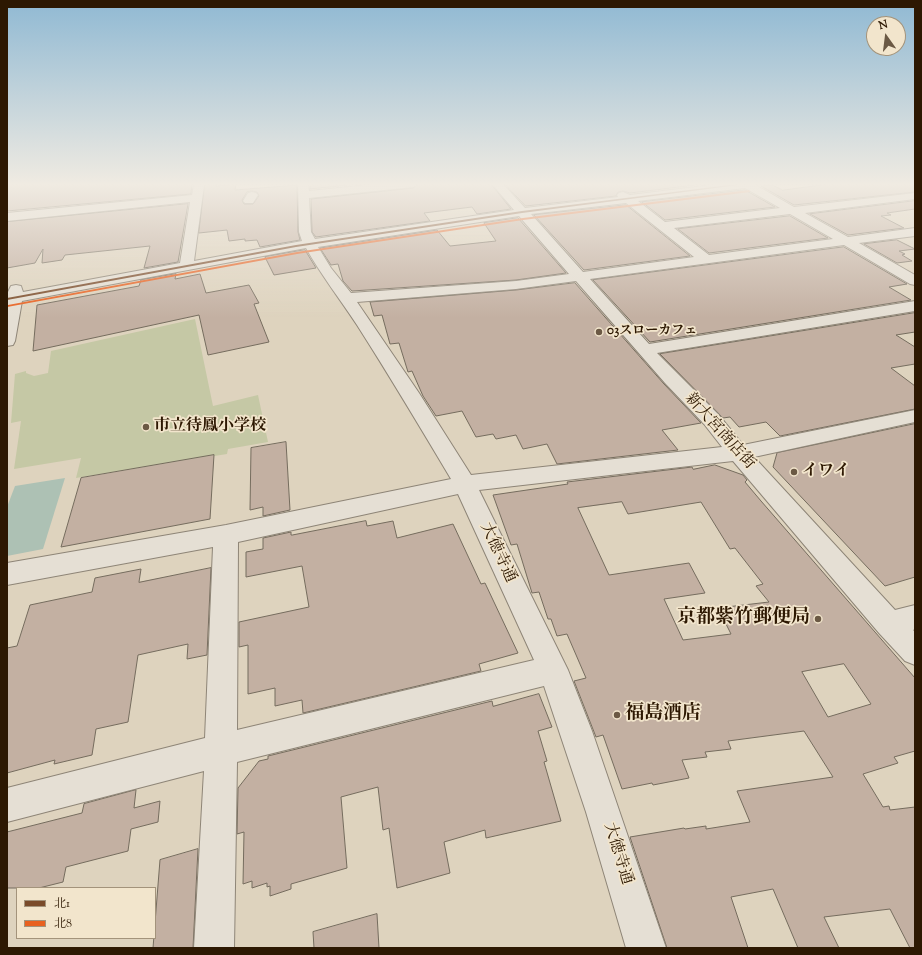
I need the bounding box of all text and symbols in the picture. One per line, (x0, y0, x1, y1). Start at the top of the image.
north arrow (866, 16, 906, 56)
text: N (877, 17, 890, 34)
place label: 03スローカフェ (607, 324, 697, 340)
marker: 03スローカフェ (594, 327, 604, 337)
street label: 新大宮商店街 (680, 390, 758, 474)
place label: 市立待鳳小学校 (154, 417, 266, 437)
marker: 市立待鳳小学校 (141, 422, 151, 432)
place label: イワイ (802, 462, 850, 482)
marker: イワイ (789, 467, 799, 477)
street label: 大徳寺通 (475, 520, 519, 586)
place label: 京都紫竹郵便局 (677, 608, 810, 630)
marker: 京都紫竹郵便局 (813, 614, 823, 624)
place label: 福島酒店 (625, 704, 701, 726)
marker: 福島酒店 (612, 710, 622, 720)
street label: 大徳寺通 (598, 821, 636, 887)
legend (16, 887, 156, 939)
text: 北1 (54, 895, 70, 913)
text: 北8 (54, 915, 72, 933)

